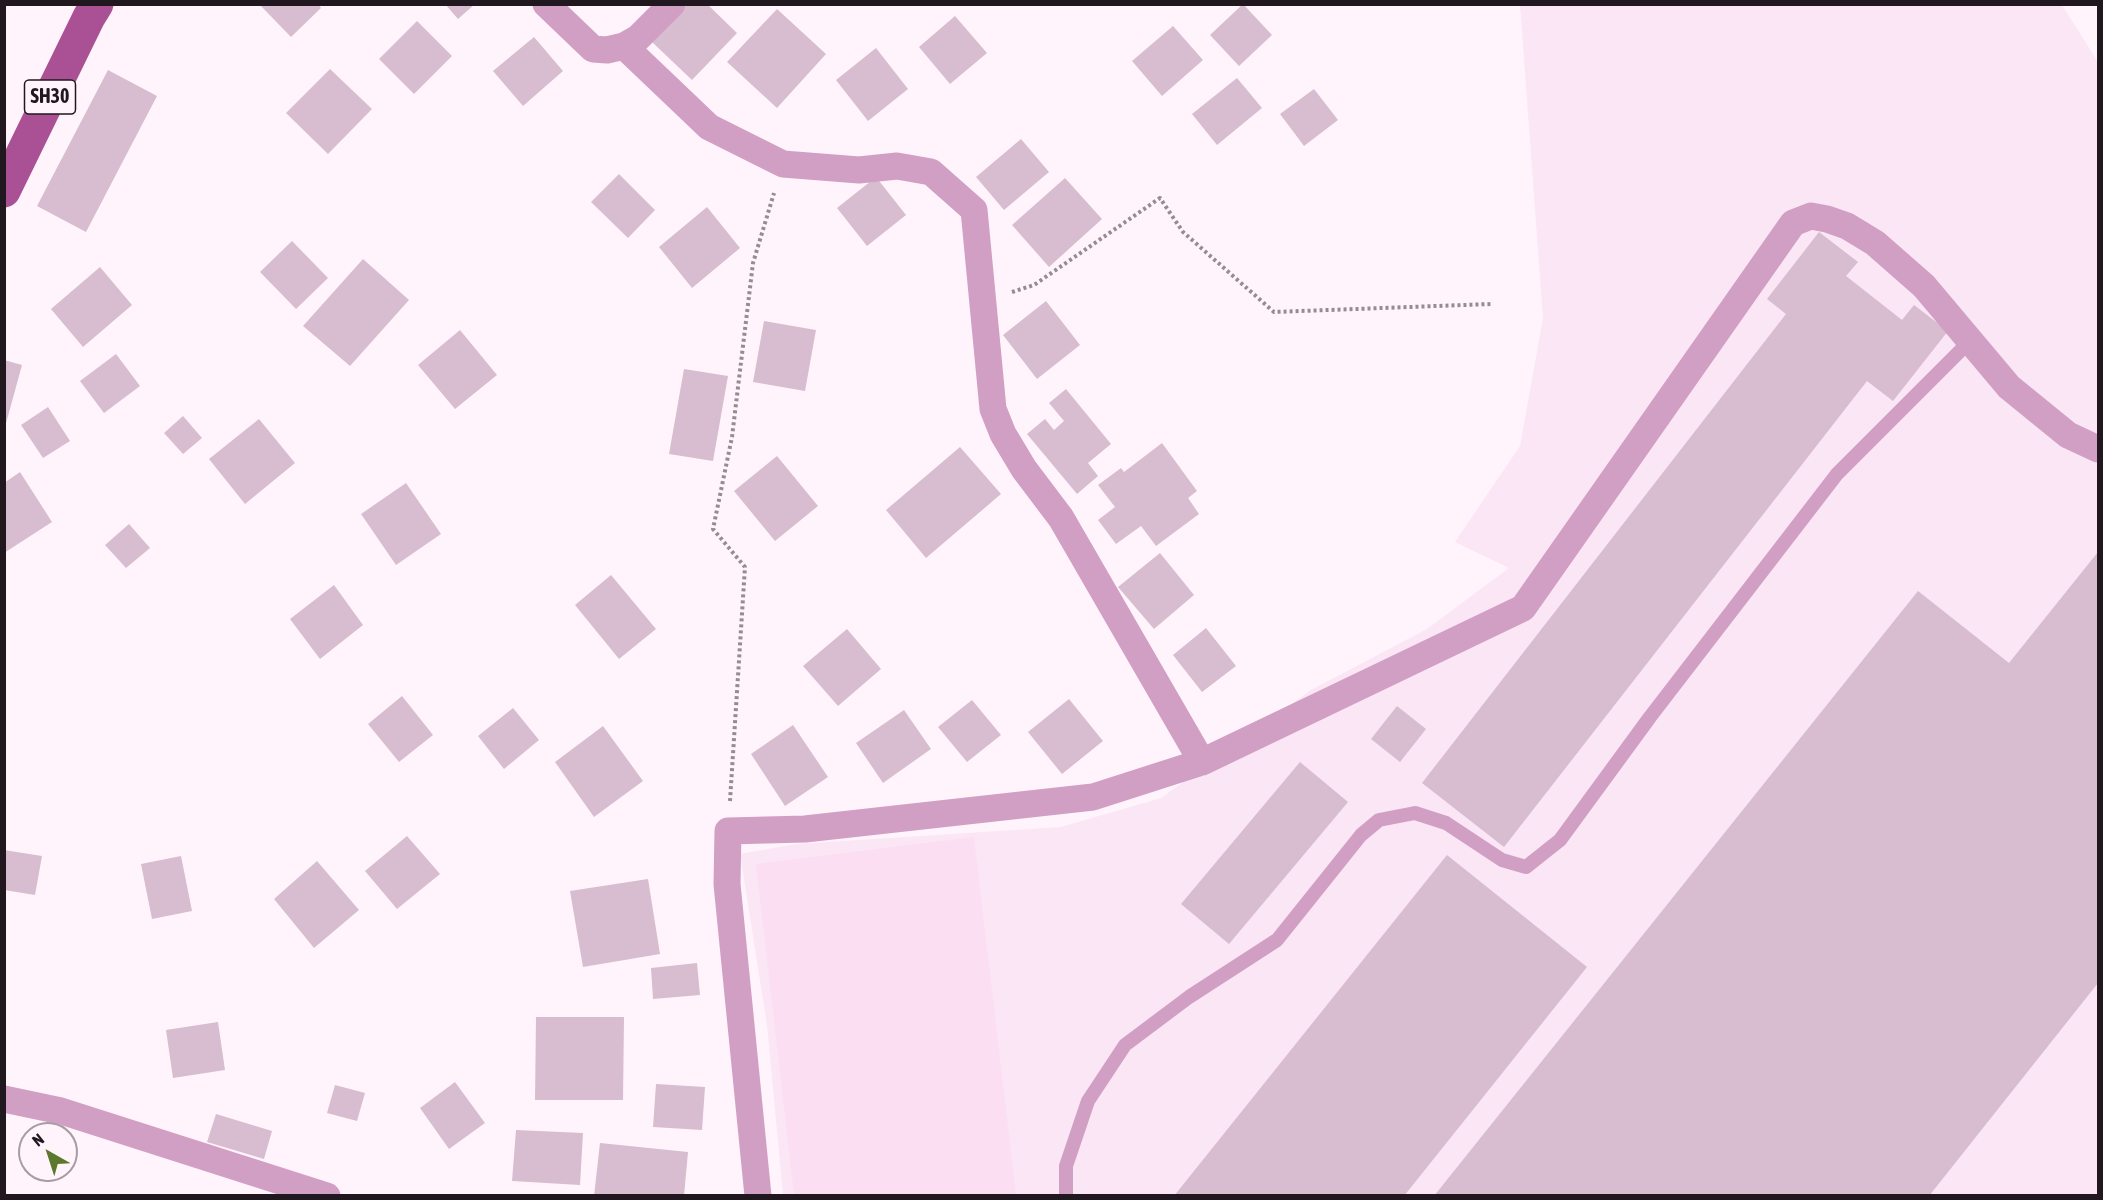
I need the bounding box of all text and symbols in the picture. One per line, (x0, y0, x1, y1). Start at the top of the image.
road number: SH30 (25, 80, 76, 114)
north arrow (18, 1122, 78, 1182)
text: N (29, 1130, 47, 1150)

